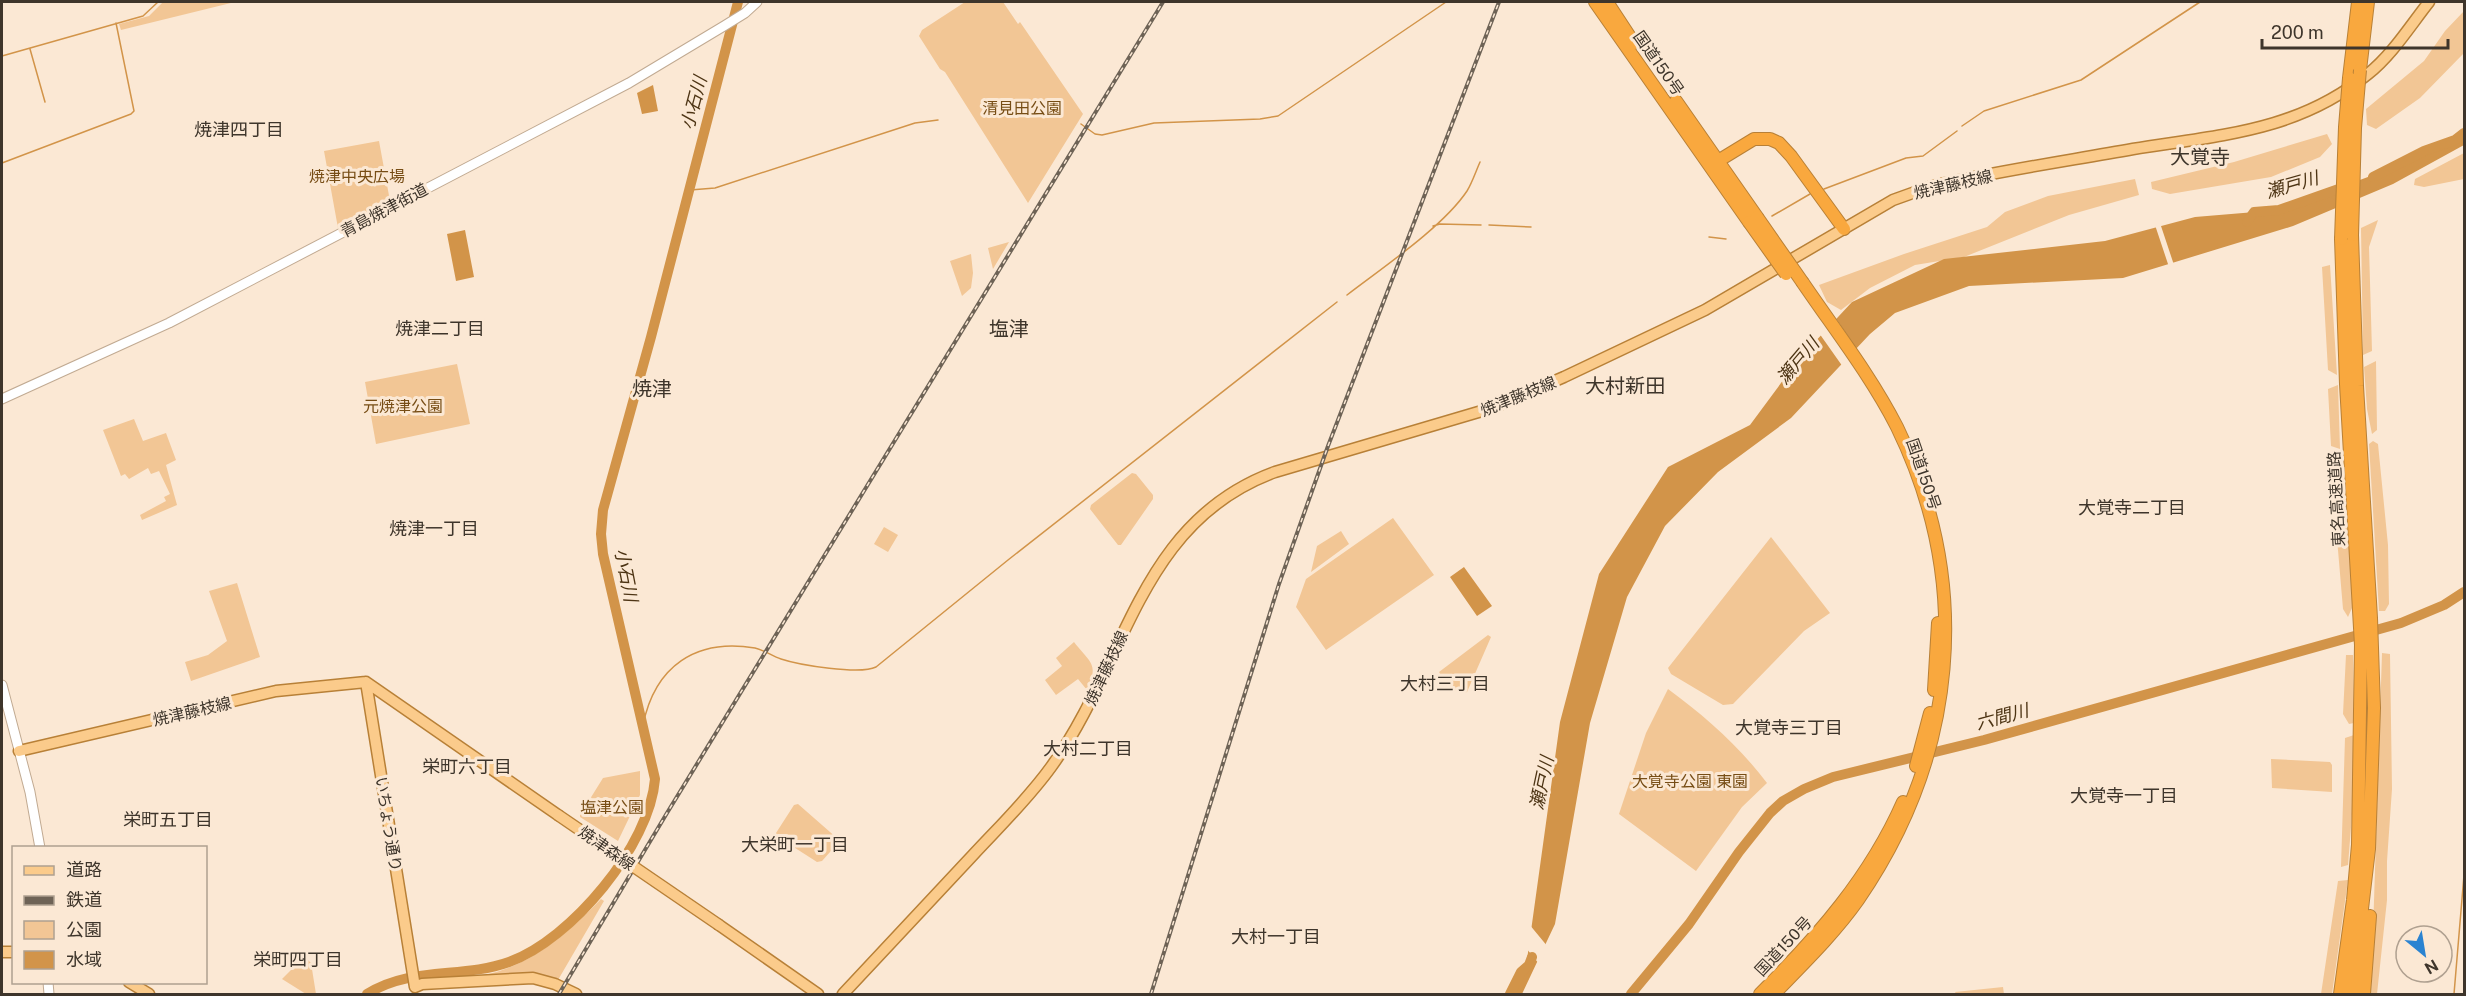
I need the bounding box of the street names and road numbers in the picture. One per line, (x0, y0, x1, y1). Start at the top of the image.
street label: 国道150号 (1629, 27, 1688, 99)
street label: 焼津藤枝線 (1912, 166, 1994, 203)
street label: 青島焼津街道 (337, 180, 431, 241)
street label: 焼津藤枝線 (1478, 373, 1559, 420)
street label: 国道150号 (1902, 436, 1945, 513)
street label: 東名高速道路 (2324, 451, 2348, 547)
street label: 焼津藤枝線 (1081, 628, 1132, 708)
street label: 焼津藤枝線 (151, 693, 233, 730)
street label: いちょう通り (372, 775, 405, 873)
street label: 焼津森線 (575, 822, 638, 875)
street label: 国道150号 (1751, 913, 1816, 980)

